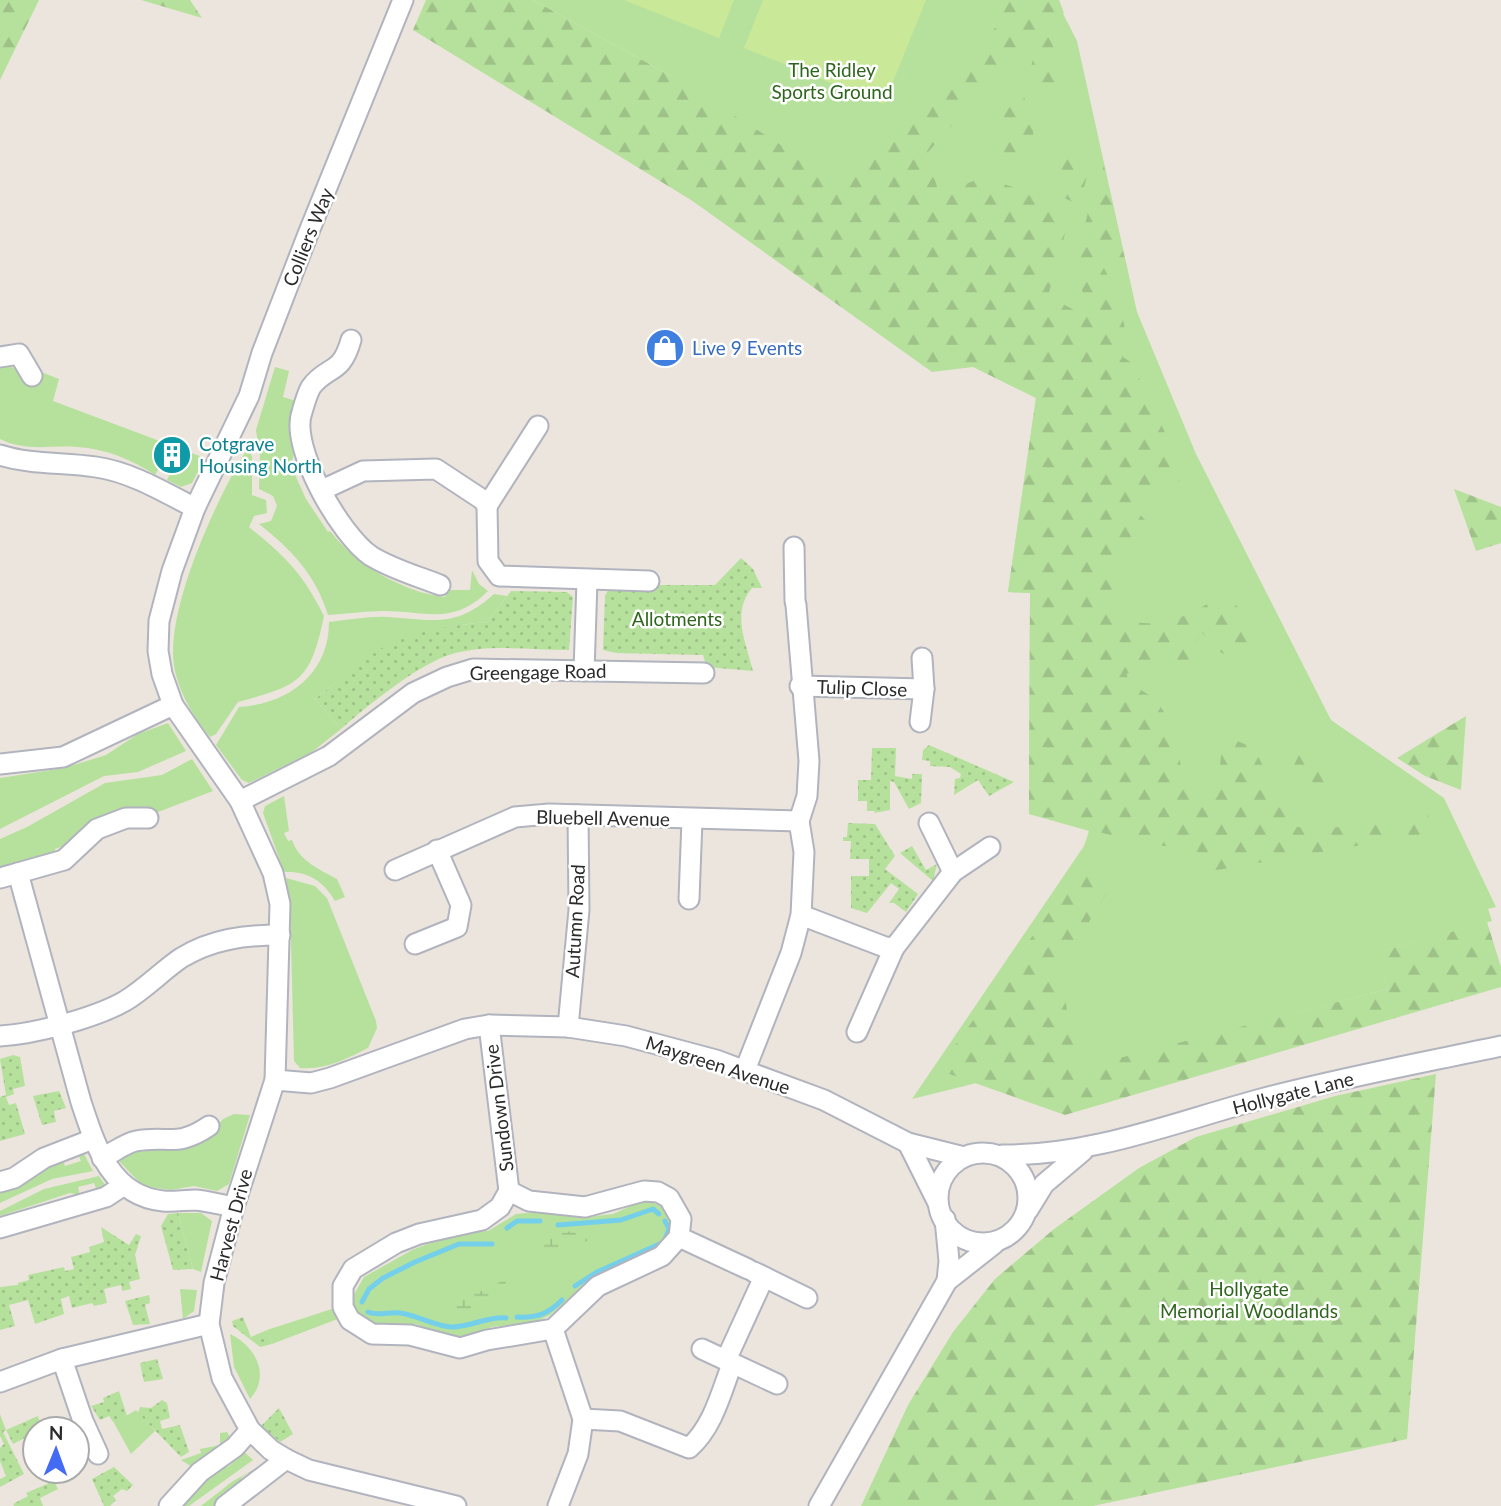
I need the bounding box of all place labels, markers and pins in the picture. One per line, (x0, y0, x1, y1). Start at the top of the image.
shop icon: Live 9 Events (644, 327, 686, 369)
place label: Live 9 Events (692, 336, 802, 359)
place label: Cotgrave Housing North (199, 432, 322, 477)
building icon: Cotgrave Housing North (151, 434, 193, 476)

